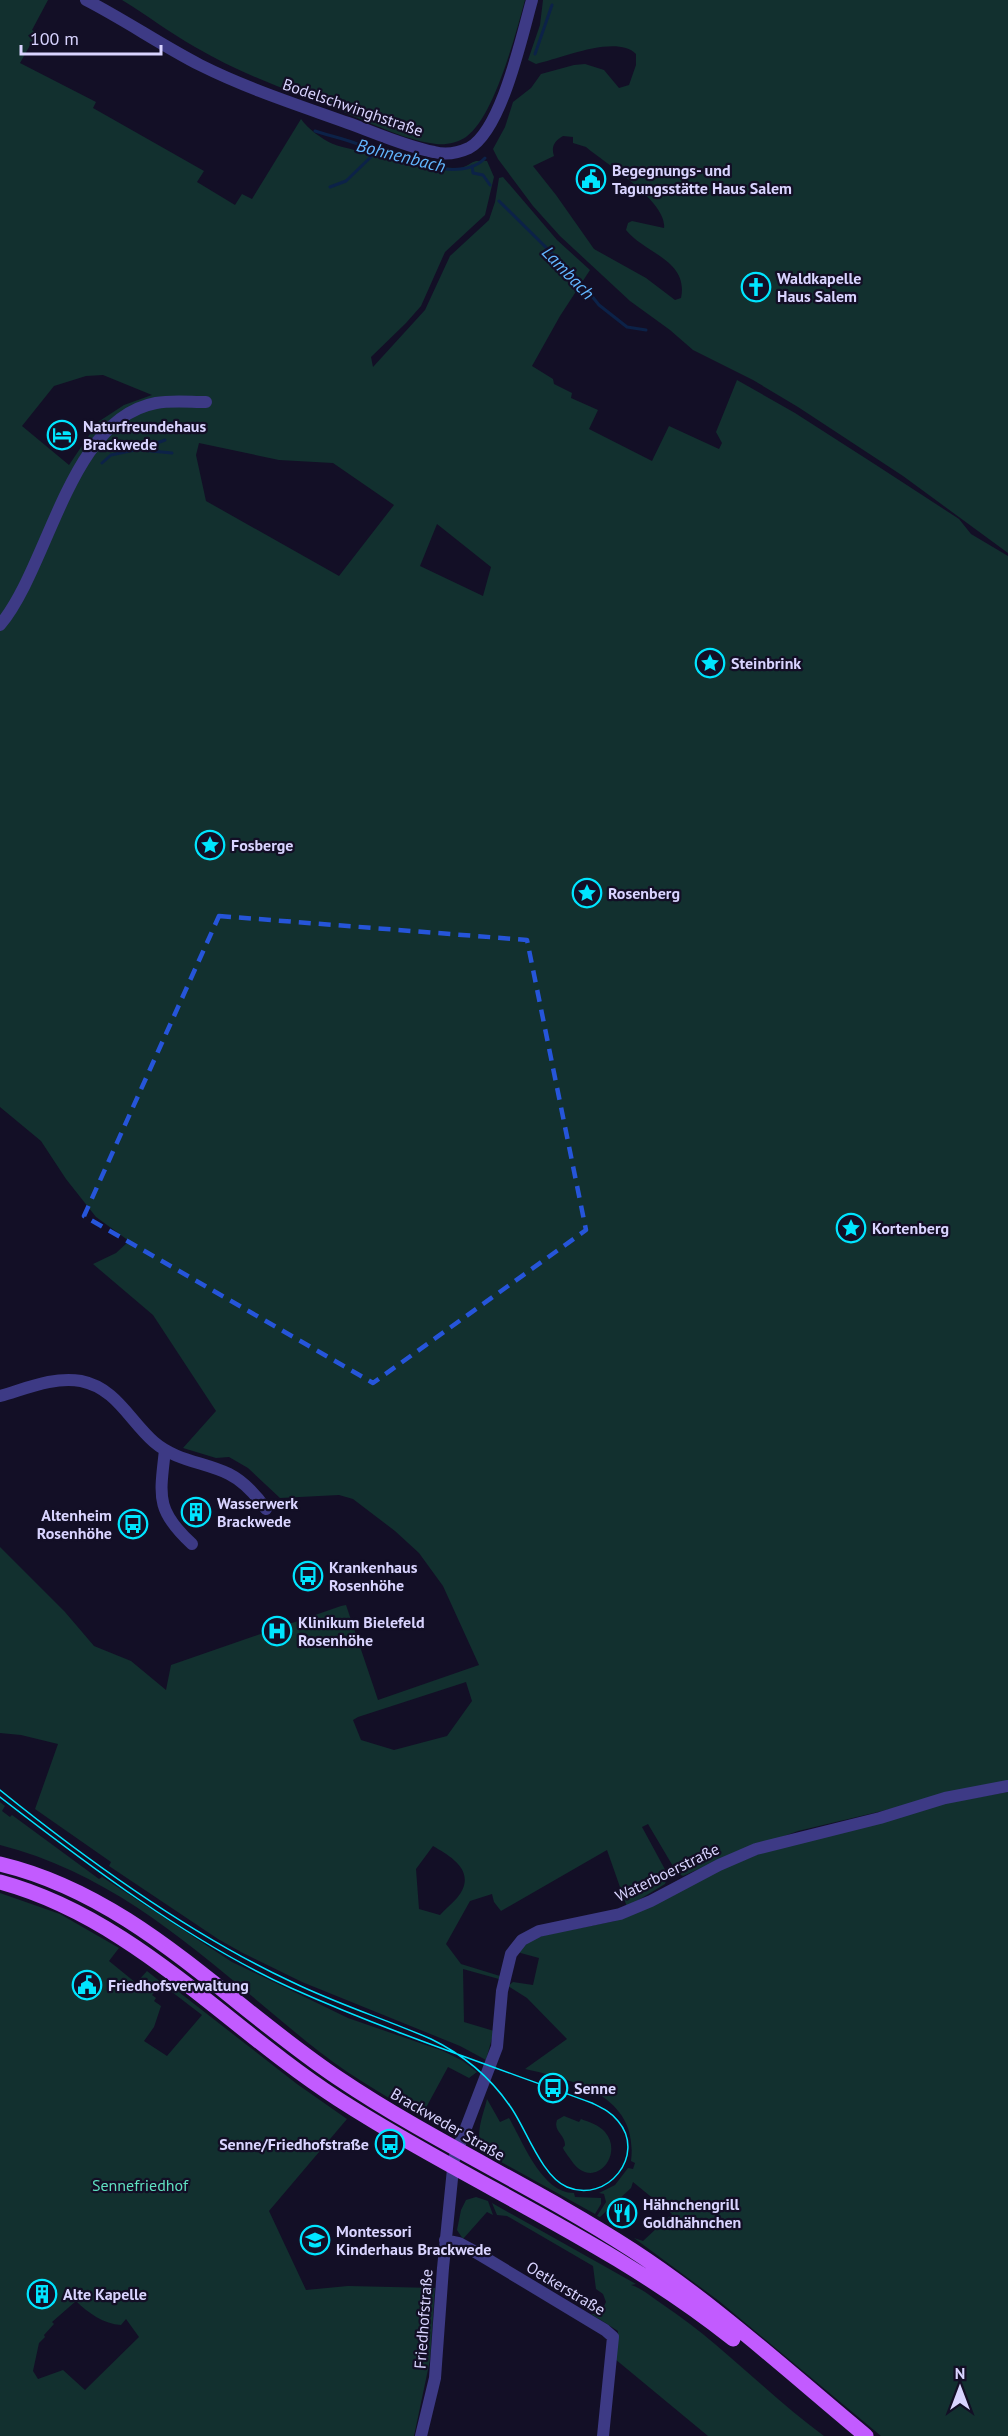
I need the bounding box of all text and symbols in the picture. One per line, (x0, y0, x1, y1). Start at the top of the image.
scale bar (21, 18, 160, 56)
text: 100 m (30, 27, 79, 50)
street label: Bodelschwinghstraße (280, 74, 426, 140)
water label: Bohnenbach (354, 133, 448, 178)
place label: Begegnungs- und Tagungsstätte Haus Salem (612, 160, 792, 198)
public building icon: Begegnungs- und Tagungsstätte Haus Salem (575, 163, 607, 195)
water label: Lambach (537, 241, 600, 304)
place label: Waldkapelle Haus Salem (777, 268, 861, 306)
church icon: Waldkapelle Haus Salem (740, 271, 772, 303)
place label: Naturfreundehaus Brackwede (83, 416, 206, 454)
hotel icon: Naturfreundehaus Brackwede (46, 419, 78, 451)
place icon: Steinbrink (694, 647, 726, 679)
place label: Steinbrink (731, 653, 801, 673)
place icon: Fosberge (194, 829, 226, 861)
place label: Fosberge (231, 835, 294, 855)
place icon: Rosenberg (571, 877, 603, 909)
place label: Rosenberg (608, 883, 680, 903)
place icon: Kortenberg (835, 1212, 867, 1244)
place label: Kortenberg (872, 1218, 949, 1238)
place label: Wasserwerk Brackwede (217, 1493, 298, 1531)
building icon: Wasserwerk Brackwede (180, 1496, 212, 1528)
place label: Altenheim Rosenhöhe (37, 1505, 112, 1543)
bus stop icon: Altenheim Rosenhöhe (117, 1508, 149, 1540)
place label: Krankenhaus Rosenhöhe (329, 1557, 418, 1595)
bus stop icon: Krankenhaus Rosenhöhe (292, 1560, 324, 1592)
place label: Klinikum Bielefeld Rosenhöhe (298, 1612, 425, 1650)
hospital icon: Klinikum Bielefeld Rosenhöhe (261, 1615, 293, 1647)
street label: Waterboerstraße (612, 1838, 722, 1906)
public building icon: Friedhofsverwaltung (71, 1969, 103, 2001)
place label: Friedhofsverwaltung (108, 1975, 249, 1995)
bus stop icon: Senne (537, 2072, 569, 2104)
place label: Senne (574, 2078, 616, 2098)
street label: Brackweder Straße (387, 2083, 509, 2165)
bus stop icon: Senne/Friedhofstraße (374, 2128, 406, 2160)
place label: Senne/Friedhofstraße (219, 2134, 369, 2154)
park label: Sennefriedhof (92, 2175, 189, 2195)
place label: Hähnchengrill Goldhähnchen (643, 2194, 741, 2232)
restaurant icon: Hähnchengrill Goldhähnchen (606, 2197, 638, 2229)
place label: Montessori Kinderhaus Brackwede (336, 2221, 491, 2259)
school or university icon: Montessori Kinderhaus Brackwede (299, 2224, 331, 2256)
street label: Oetkerstraße (523, 2257, 609, 2319)
street label: Friedhofstraße (410, 2268, 436, 2370)
building icon: Alte Kapelle (26, 2278, 58, 2310)
place label: Alte Kapelle (63, 2284, 147, 2304)
north arrow (930, 2358, 990, 2418)
text: N (955, 2363, 965, 2383)

